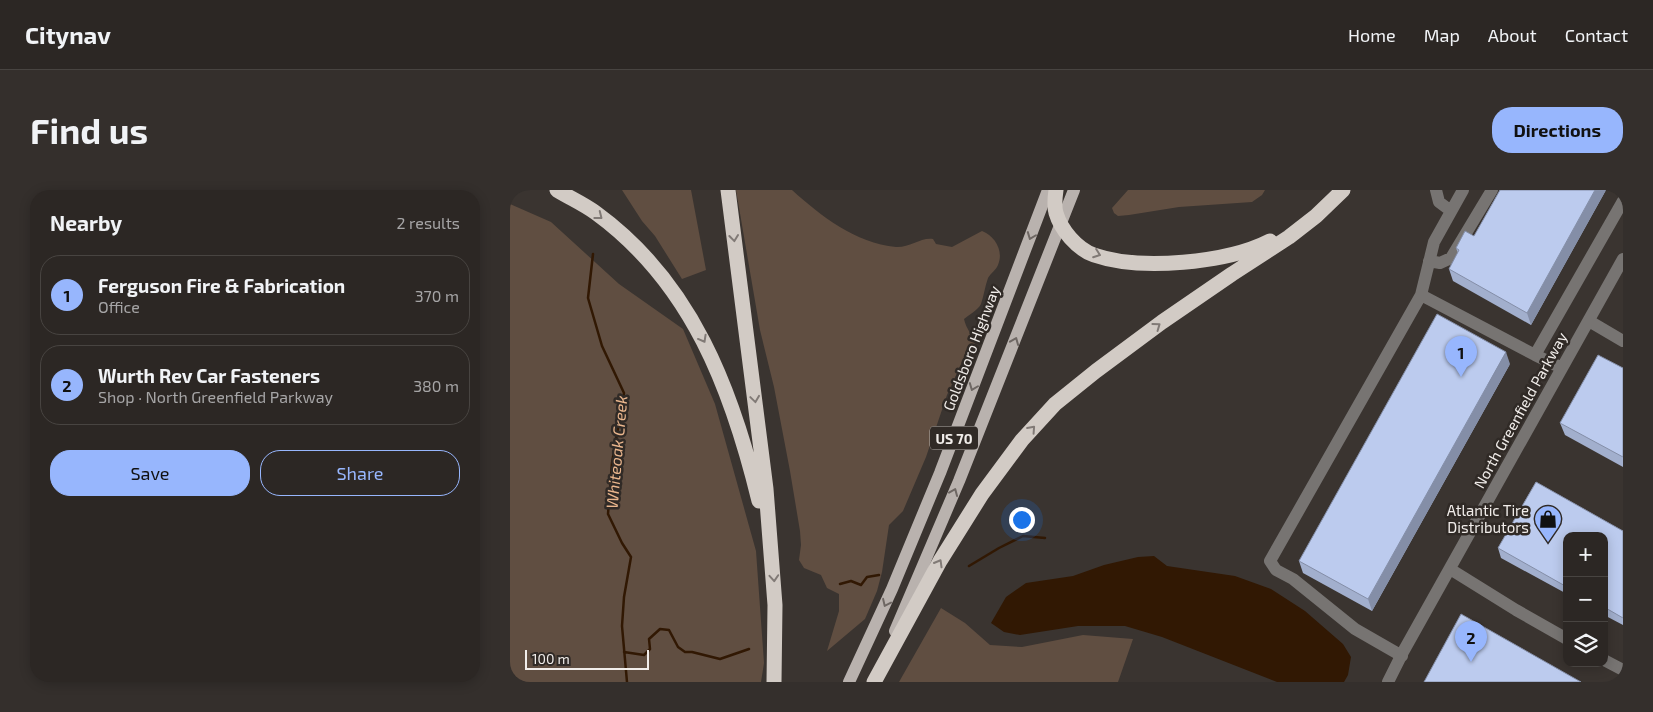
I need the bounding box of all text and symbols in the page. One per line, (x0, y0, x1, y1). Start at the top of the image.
text: Citynav (25, 20, 111, 49)
text: Home (1348, 24, 1396, 46)
text: Map (1424, 24, 1460, 46)
text: About (1488, 24, 1537, 46)
text: Contact (1565, 24, 1628, 46)
button: Directions (1492, 107, 1623, 153)
text: Find us (30, 109, 148, 151)
text: Nearby (50, 210, 122, 235)
one-way arrow (593, 210, 602, 218)
text: 2 results (397, 213, 460, 232)
one-way arrow (1027, 231, 1037, 239)
one-way arrow (728, 235, 739, 243)
one-way arrow (1092, 249, 1100, 259)
text: Ferguson Fire & Fabrication (98, 274, 345, 297)
street label: Goldsboro Highway (939, 283, 1003, 413)
text: 1 (64, 286, 70, 305)
text: 370 m (415, 286, 459, 305)
text: Office (98, 297, 140, 316)
one-way arrow (1151, 324, 1160, 332)
street label: North Greenfield Parkway (1470, 329, 1570, 491)
one-way arrow (697, 333, 707, 342)
pin: 1 (1445, 336, 1477, 377)
one-way arrow (1009, 338, 1019, 346)
text: Wurth Rev Car Fasteners (98, 364, 320, 387)
text: 2 (62, 376, 72, 395)
text: 380 m (413, 376, 459, 395)
one-way arrow (969, 382, 979, 391)
text: Shop · North Greenfield Parkway (98, 387, 333, 406)
water label: Whiteoak Creek (602, 394, 630, 510)
one-way arrow (749, 396, 760, 404)
one-way arrow (1026, 426, 1035, 435)
road number: US 70 (930, 427, 978, 450)
button: Save (50, 450, 250, 496)
button: Share (260, 450, 460, 496)
one-way arrow (949, 489, 959, 497)
place label: Atlantic Tire Distributors (1447, 501, 1529, 536)
shop icon: Atlantic Tire Distributors (1533, 504, 1563, 543)
your location (1009, 507, 1035, 533)
map controls (1563, 532, 1608, 667)
button: + (1563, 532, 1608, 577)
one-way arrow (933, 559, 943, 568)
one-way arrow (768, 575, 779, 583)
button: − (1563, 577, 1608, 622)
one-way arrow (881, 598, 892, 607)
pin: 2 (1455, 621, 1487, 662)
button: layers (1563, 622, 1608, 667)
scale bar (525, 647, 649, 670)
text: 100 m (532, 650, 570, 667)

